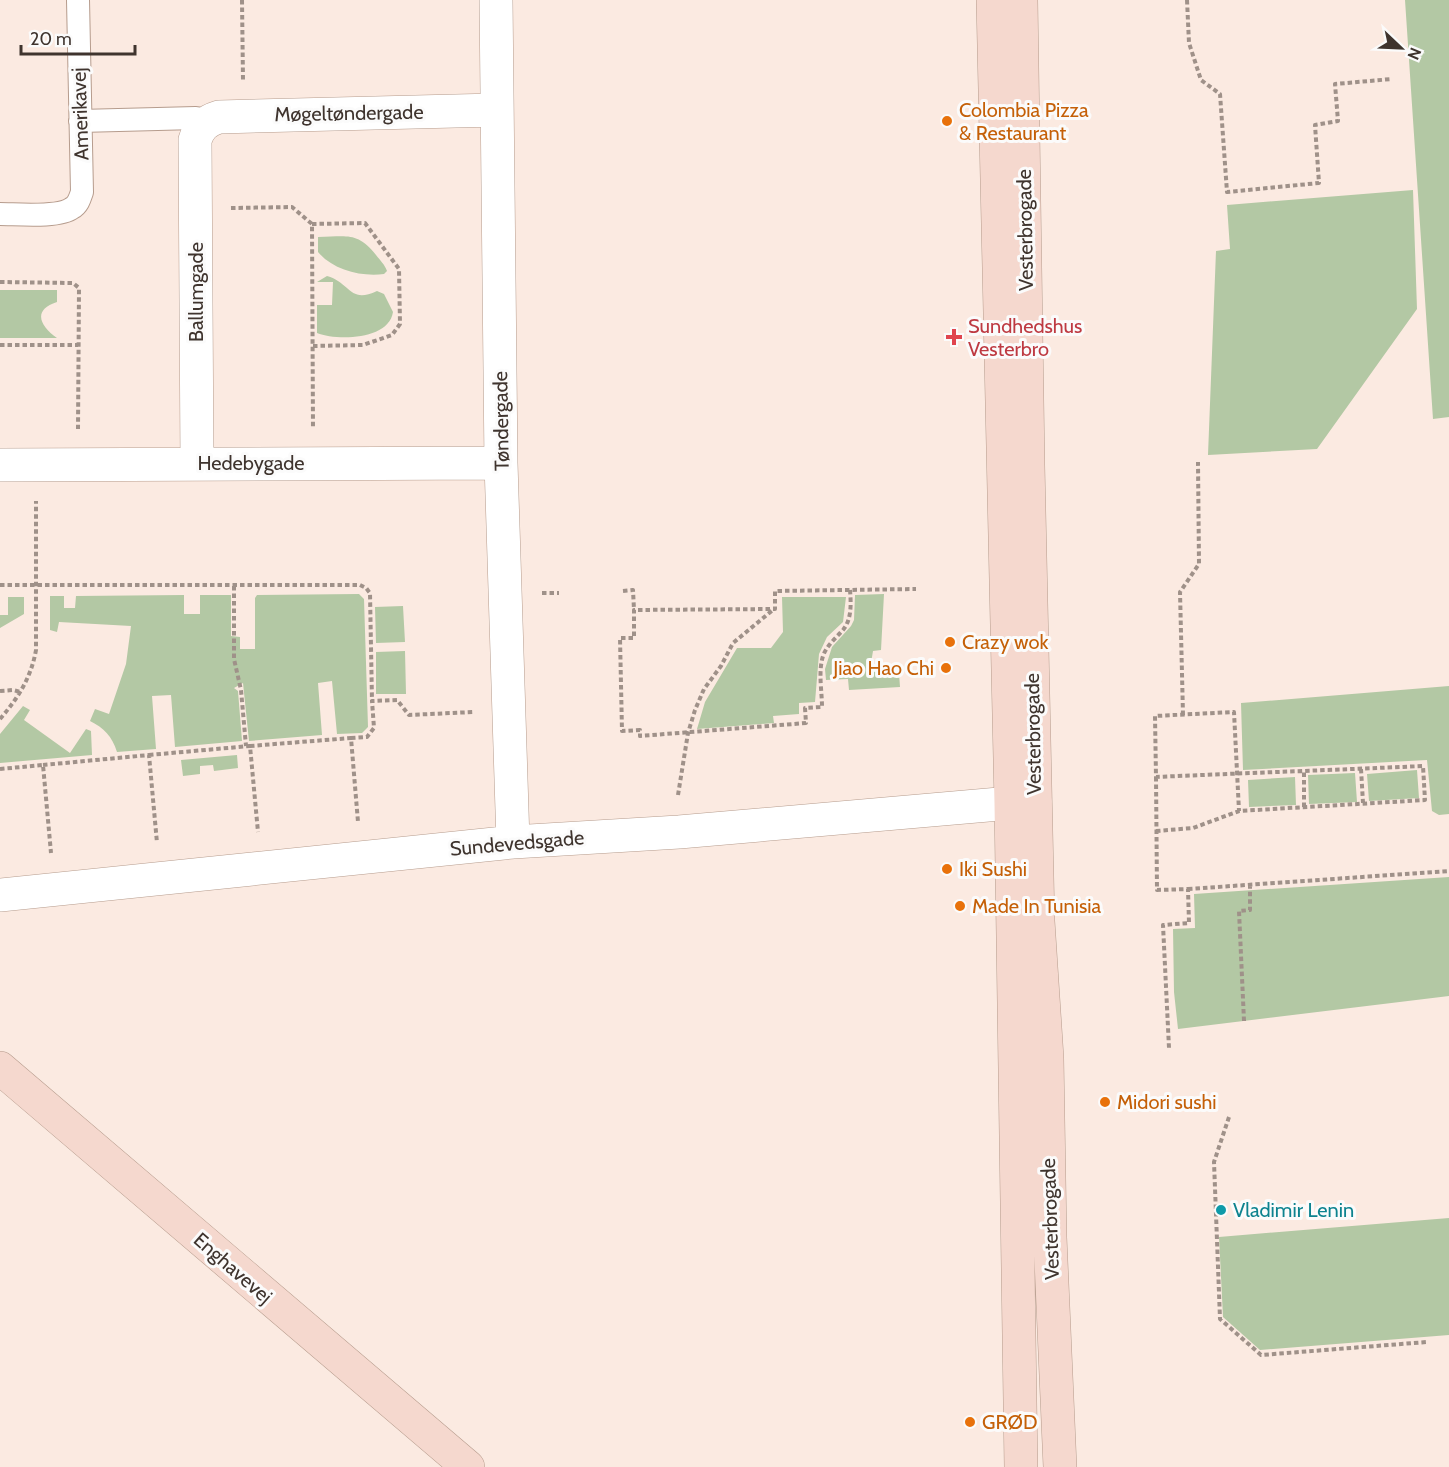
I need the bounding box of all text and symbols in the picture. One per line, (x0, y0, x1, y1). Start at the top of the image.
scale bar (21, 18, 135, 56)
north arrow (1371, 18, 1431, 78)
text: 20 m (30, 28, 72, 50)
text: N (1403, 45, 1425, 63)
street label: Amerikavej (66, 67, 94, 161)
place label: Colombia Pizza & Restaurant (959, 98, 1089, 145)
street label: Møgeltøndergade (274, 100, 424, 126)
marker: Colombia Pizza & Restaurant (940, 114, 954, 128)
street label: Vesterbrogade (1012, 169, 1038, 291)
street label: Ballumgade (184, 242, 208, 342)
place label: Sundhedshus Vesterbro (968, 314, 1082, 361)
marker: Sundhedshus Vesterbro (945, 328, 963, 346)
street label: Tøndergade (488, 371, 514, 471)
street label: Hedebygade (197, 451, 305, 475)
place label: Crazy wok (962, 630, 1048, 654)
marker: Crazy wok (943, 635, 957, 649)
place label: Jiao Hao Chi (832, 656, 934, 680)
marker: Jiao Hao Chi (939, 661, 953, 675)
street label: Vesterbrogade (1020, 673, 1046, 795)
street label: Sundevedsgade (449, 825, 585, 861)
place label: Iki Sushi (959, 857, 1027, 881)
marker: Iki Sushi (940, 862, 954, 876)
place label: Made In Tunisia (972, 894, 1101, 918)
marker: Made In Tunisia (953, 899, 967, 913)
place label: Midori sushi (1117, 1090, 1217, 1114)
marker: Midori sushi (1098, 1095, 1112, 1109)
street label: Vesterbrogade (1036, 1158, 1064, 1280)
place label: Vladimir Lenin (1233, 1198, 1354, 1222)
marker: Vladimir Lenin (1214, 1203, 1228, 1217)
street label: Enghavevej (189, 1227, 277, 1309)
place label: GRØD (982, 1410, 1037, 1434)
marker: GRØD (963, 1415, 977, 1429)

